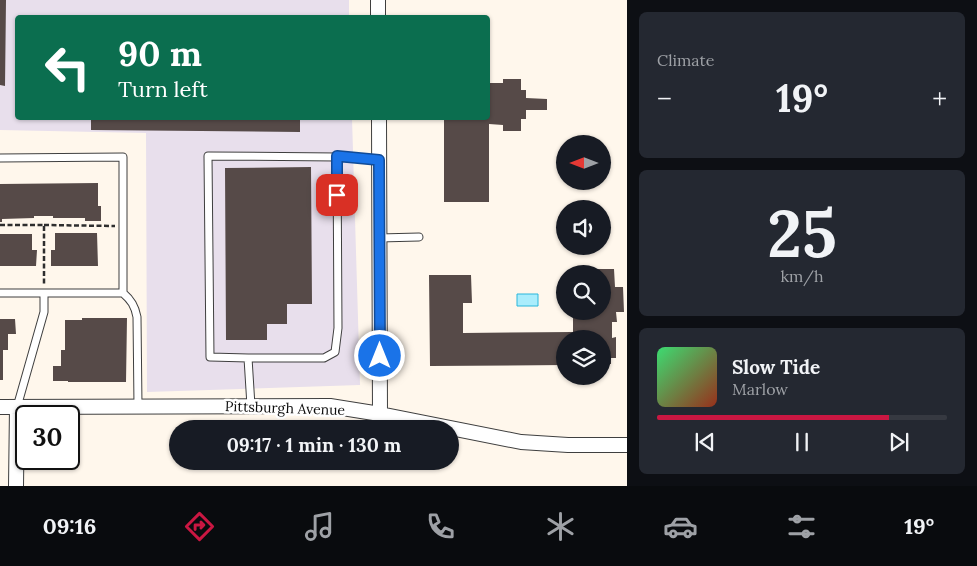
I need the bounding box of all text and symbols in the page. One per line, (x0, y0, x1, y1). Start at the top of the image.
text: 90 m (118, 31, 202, 76)
icon: left (35, 35, 100, 100)
text: Climate (657, 50, 714, 70)
text: 19° (776, 74, 828, 122)
text: Turn left (118, 75, 208, 103)
text: − (657, 81, 672, 117)
text: + (932, 81, 947, 117)
north arrow (556, 135, 611, 190)
map controls (556, 135, 611, 385)
pin (316, 174, 358, 216)
icon: arrive (323, 181, 351, 209)
text: 25 (767, 192, 837, 275)
button: sound (556, 200, 611, 255)
button: search (556, 265, 611, 320)
text: km/h (780, 266, 824, 286)
position arrow (353, 329, 405, 381)
button: layers (556, 330, 611, 385)
text: Slow Tide (732, 355, 820, 379)
text: Marlow (732, 379, 788, 399)
street label: Pittsburgh Avenue (225, 397, 346, 419)
speed limit sign: 30 (15, 405, 80, 470)
icon: previous (691, 428, 719, 456)
icon: pause (788, 428, 816, 456)
icon: next (885, 428, 913, 456)
text: 09:17 · 1 min · 130 m (227, 433, 401, 457)
icon: directions (182, 509, 217, 544)
icon: music (302, 509, 337, 544)
icon: phone (423, 509, 458, 544)
icon: climate (543, 509, 578, 544)
icon: car (663, 509, 698, 544)
icon: filters (784, 509, 819, 544)
text: 09:16 (43, 512, 96, 540)
text: 19° (904, 512, 934, 540)

